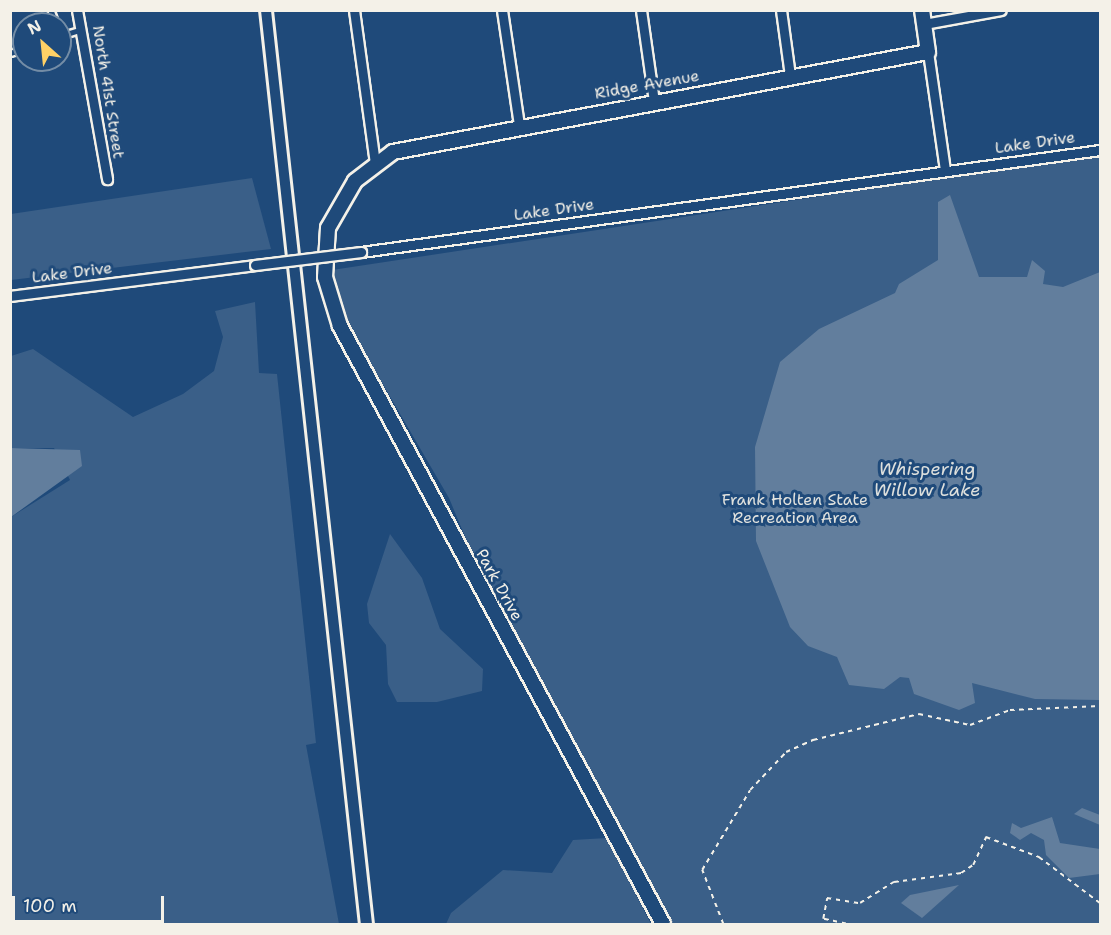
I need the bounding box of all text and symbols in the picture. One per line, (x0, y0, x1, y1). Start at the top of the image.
north arrow (12, 12, 72, 72)
text: N (24, 15, 45, 40)
street label: North 41st Street (88, 24, 128, 160)
street label: Ridge Avenue (593, 66, 701, 104)
street label: Lake Drive (994, 128, 1076, 158)
street label: Lake Drive (513, 195, 595, 225)
street label: Lake Drive (31, 259, 113, 287)
water label: Whispering Willow Lake (874, 459, 980, 502)
park label: Frank Holten State Recreation Area (722, 490, 868, 528)
street label: Park Drive (471, 546, 527, 624)
scale bar (15, 884, 166, 922)
text: 100 m (23, 894, 77, 918)

